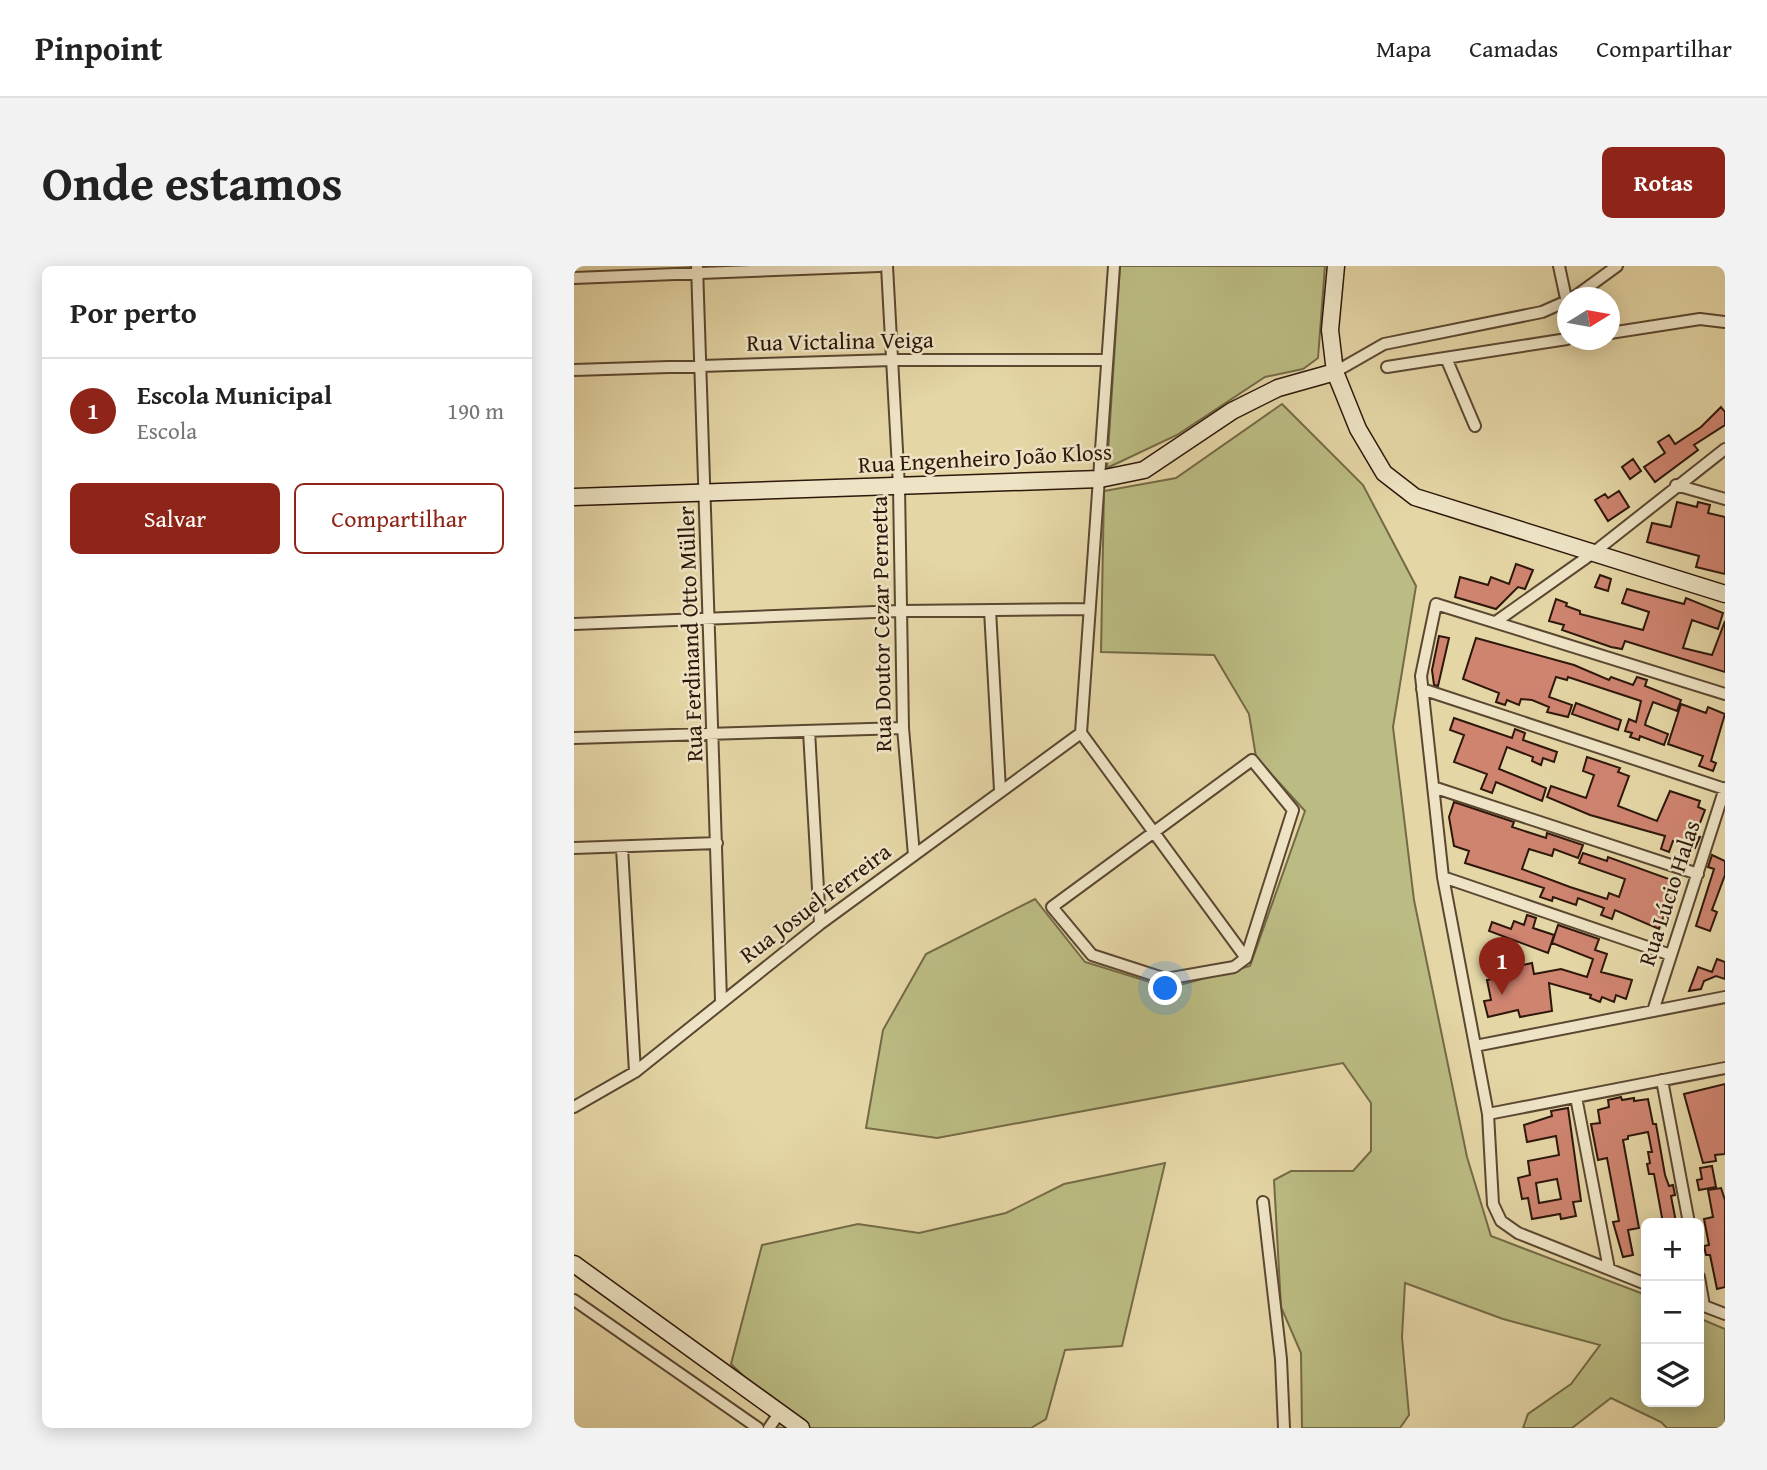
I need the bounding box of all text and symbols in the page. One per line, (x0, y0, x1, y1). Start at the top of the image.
text: Pinpoint (35, 24, 162, 72)
text: Mapa (1376, 31, 1431, 66)
text: Camadas (1469, 31, 1558, 66)
text: Compartilhar (1596, 31, 1732, 66)
text: Onde estamos (42, 146, 343, 218)
button: Rotas (1602, 147, 1725, 218)
north arrow (1557, 287, 1620, 350)
text: Por perto (70, 290, 197, 334)
street label: Rua Victalina Veiga (746, 322, 934, 359)
text: Escola Municipal (137, 375, 332, 414)
text: 1 (87, 394, 99, 427)
text: 190 m (447, 394, 504, 427)
text: Escola (137, 414, 197, 447)
street label: Rua Engenheiro João Kloss (857, 434, 1113, 481)
button: Salvar (70, 483, 280, 554)
button: Compartilhar (294, 483, 504, 554)
street label: Rua Doutor Cezar Pernetta (862, 495, 899, 752)
street label: Rua Ferdinand Otto Müller (669, 505, 710, 763)
street label: Rua Lúcio Halas (1629, 816, 1708, 970)
street label: Rua Josuel Ferreira (732, 835, 897, 970)
pin: 1 (1479, 937, 1525, 995)
your location (1148, 971, 1182, 1005)
map controls (1641, 1218, 1704, 1407)
button: + (1641, 1218, 1704, 1281)
button: − (1641, 1281, 1704, 1344)
button: layers (1641, 1344, 1704, 1407)

